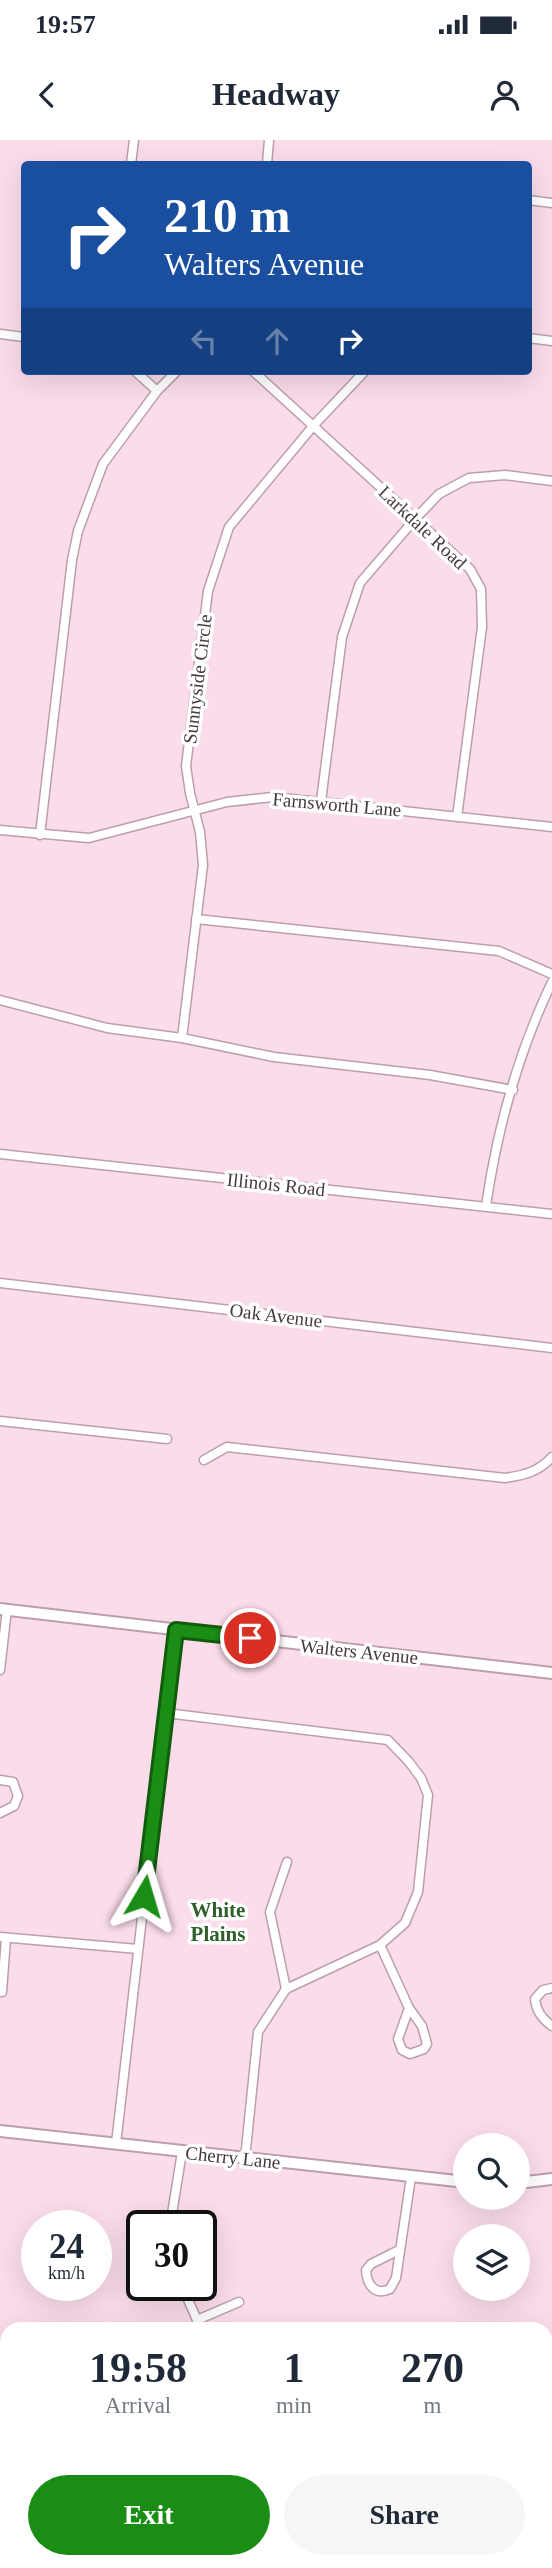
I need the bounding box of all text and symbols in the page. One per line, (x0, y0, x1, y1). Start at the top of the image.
text: 19:57 (35, 10, 96, 39)
icon: back (28, 76, 66, 114)
text: Headway (212, 76, 340, 112)
icon: person (486, 76, 524, 114)
text: 210 m (164, 188, 291, 243)
icon: right (49, 189, 140, 280)
text: Walters Avenue (164, 246, 364, 282)
icon: left (185, 322, 223, 360)
icon: ahead (258, 322, 296, 360)
icon: right (331, 322, 369, 360)
street label: Larkdale Road (374, 481, 471, 574)
street label: Sunnyside Circle (179, 613, 216, 745)
street label: Farnsworth Lane (272, 788, 402, 821)
street label: Illinois Road (226, 1169, 327, 1200)
street label: Oak Avenue (228, 1299, 323, 1332)
pin (220, 1608, 280, 1668)
icon: arrive (231, 1619, 269, 1657)
street label: Walters Avenue (299, 1635, 419, 1668)
position arrow (107, 1859, 181, 1933)
district label: White Plains (191, 1898, 245, 1946)
map controls (453, 2133, 530, 2301)
button: search (453, 2133, 530, 2210)
street label: Cherry Lane (184, 2142, 282, 2173)
speed limit sign: 30 (126, 2210, 217, 2301)
button: layers (453, 2224, 530, 2301)
text: 24 (49, 2227, 84, 2266)
text: km/h (48, 2263, 85, 2283)
text: 19:58 (89, 2345, 187, 2391)
text: 1 (283, 2345, 304, 2391)
text: 270 (401, 2345, 464, 2391)
text: Arrival (105, 2393, 171, 2418)
text: min (276, 2393, 312, 2418)
text: m (423, 2393, 441, 2418)
button: Exit (28, 2475, 270, 2555)
button: Share (284, 2475, 525, 2555)

